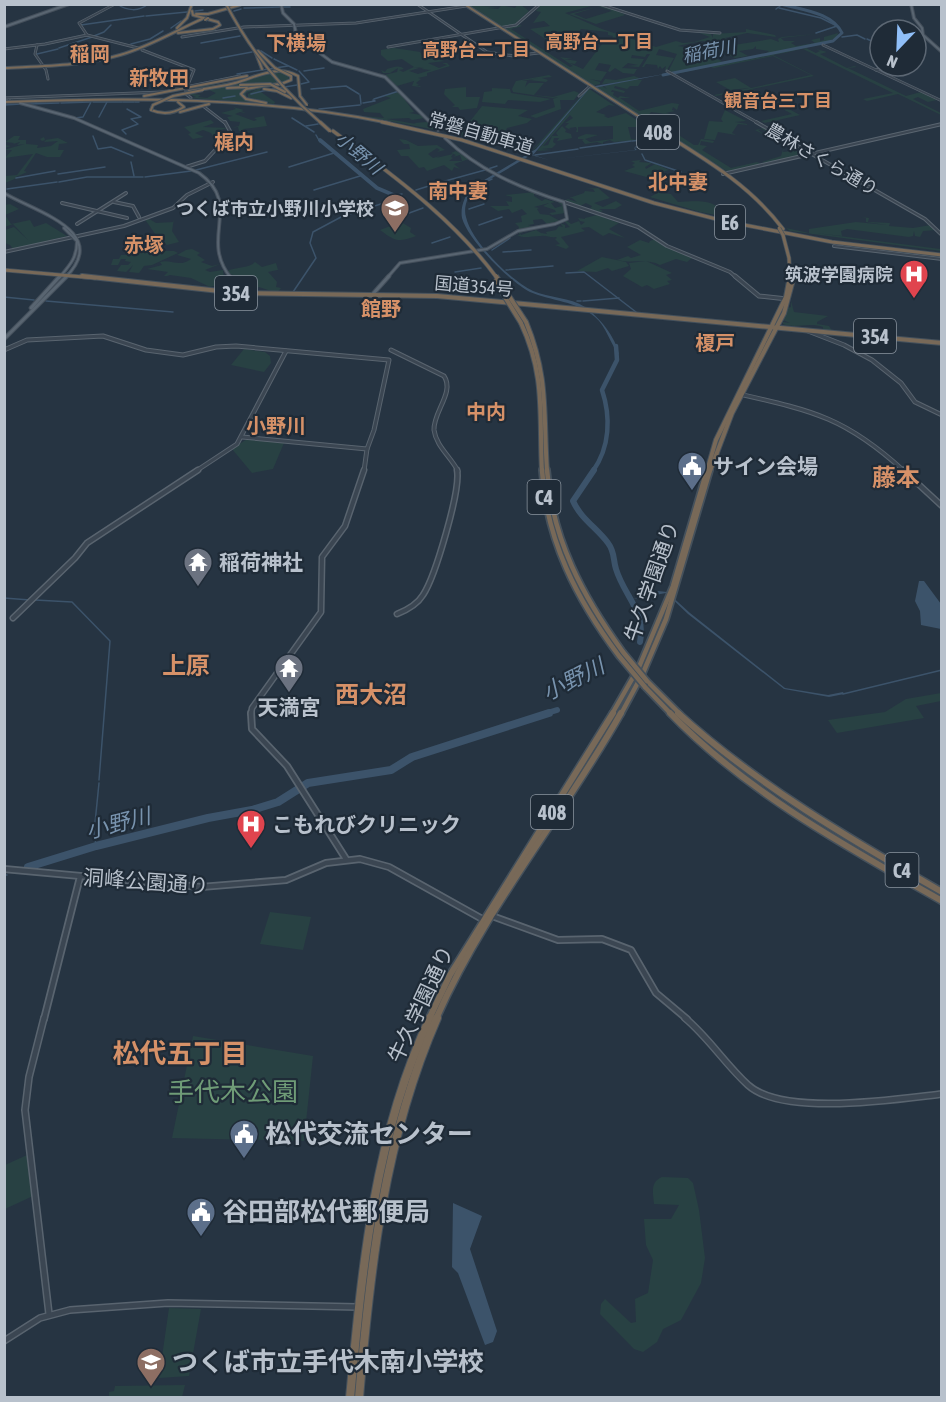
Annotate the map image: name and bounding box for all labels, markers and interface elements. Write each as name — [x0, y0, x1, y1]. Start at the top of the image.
north arrow — [868, 18, 928, 78]
district label: 下横場 — [266, 31, 326, 54]
district label: 高野台一丁目 — [545, 31, 653, 52]
water label: 稲荷川 — [680, 35, 739, 66]
district label: 高野台二丁目 — [422, 39, 530, 60]
district label: 稲岡 — [70, 42, 110, 65]
text: N — [884, 52, 900, 72]
district label: 新牧田 — [129, 66, 189, 89]
district label: 観音台三丁目 — [724, 90, 832, 111]
street label: 常磐自動車道 — [426, 108, 536, 158]
road number: 408 — [637, 115, 679, 149]
street label: 農林さくら通り — [762, 118, 882, 200]
water label: 小野川 — [332, 128, 388, 180]
district label: 梶内 — [214, 130, 254, 153]
district label: 北中妻 — [648, 170, 708, 193]
district label: 南中妻 — [428, 179, 488, 202]
school or university icon: つくば市立小野川小学校 — [379, 192, 411, 234]
place label: つくば市立小野川小学校 — [176, 198, 374, 219]
road number: E6 — [715, 205, 745, 239]
district label: 赤塚 — [124, 233, 164, 256]
hospital icon: 筑波学園病院 — [898, 258, 930, 300]
place label: 筑波学園病院 — [785, 264, 893, 285]
street label: 国道354号 — [434, 272, 514, 300]
road number: 354 — [215, 276, 257, 310]
district label: 館野 — [361, 297, 401, 320]
road number: 354 — [854, 319, 896, 353]
district label: 榎戸 — [695, 331, 735, 354]
district label: 中内 — [466, 400, 506, 423]
district label: 小野川 — [246, 414, 306, 437]
public building icon: サイン会場 — [676, 450, 708, 492]
place label: サイン会場 — [713, 454, 818, 478]
district label: 藤本 — [872, 464, 920, 491]
road number: C4 — [528, 480, 560, 514]
street label: 牛久学園通り — [619, 518, 683, 644]
temple icon: 稲荷神社 — [182, 546, 214, 588]
place label: 稲荷神社 — [219, 550, 303, 574]
district label: 上原 — [162, 652, 210, 679]
temple icon: 天満宮 — [273, 652, 305, 694]
water label: 小野川 — [538, 652, 610, 706]
district label: 西大沼 — [335, 681, 407, 708]
place label: 天満宮 — [258, 695, 321, 719]
road number: 408 — [531, 795, 573, 829]
water label: 小野川 — [83, 802, 155, 844]
hospital icon: こもれびクリニック — [235, 808, 267, 850]
place label: こもれびクリニック — [272, 812, 461, 836]
road number: C4 — [886, 853, 918, 887]
street label: 洞峰公園通り — [82, 865, 210, 897]
street label: 牛久学園通り — [382, 942, 458, 1066]
district label: 松代五丁目 — [113, 1038, 248, 1069]
park label: 手代木公園 — [168, 1077, 298, 1107]
public building icon: 松代交流センター — [228, 1118, 260, 1160]
place label: 松代交流センター — [265, 1119, 473, 1149]
public building icon: 谷田部松代郵便局 — [185, 1196, 217, 1238]
place label: 谷田部松代郵便局 — [222, 1197, 430, 1227]
school or university icon: つくば市立手代木南小学校 — [135, 1346, 167, 1388]
place label: つくば市立手代木南小学校 — [172, 1347, 484, 1377]

